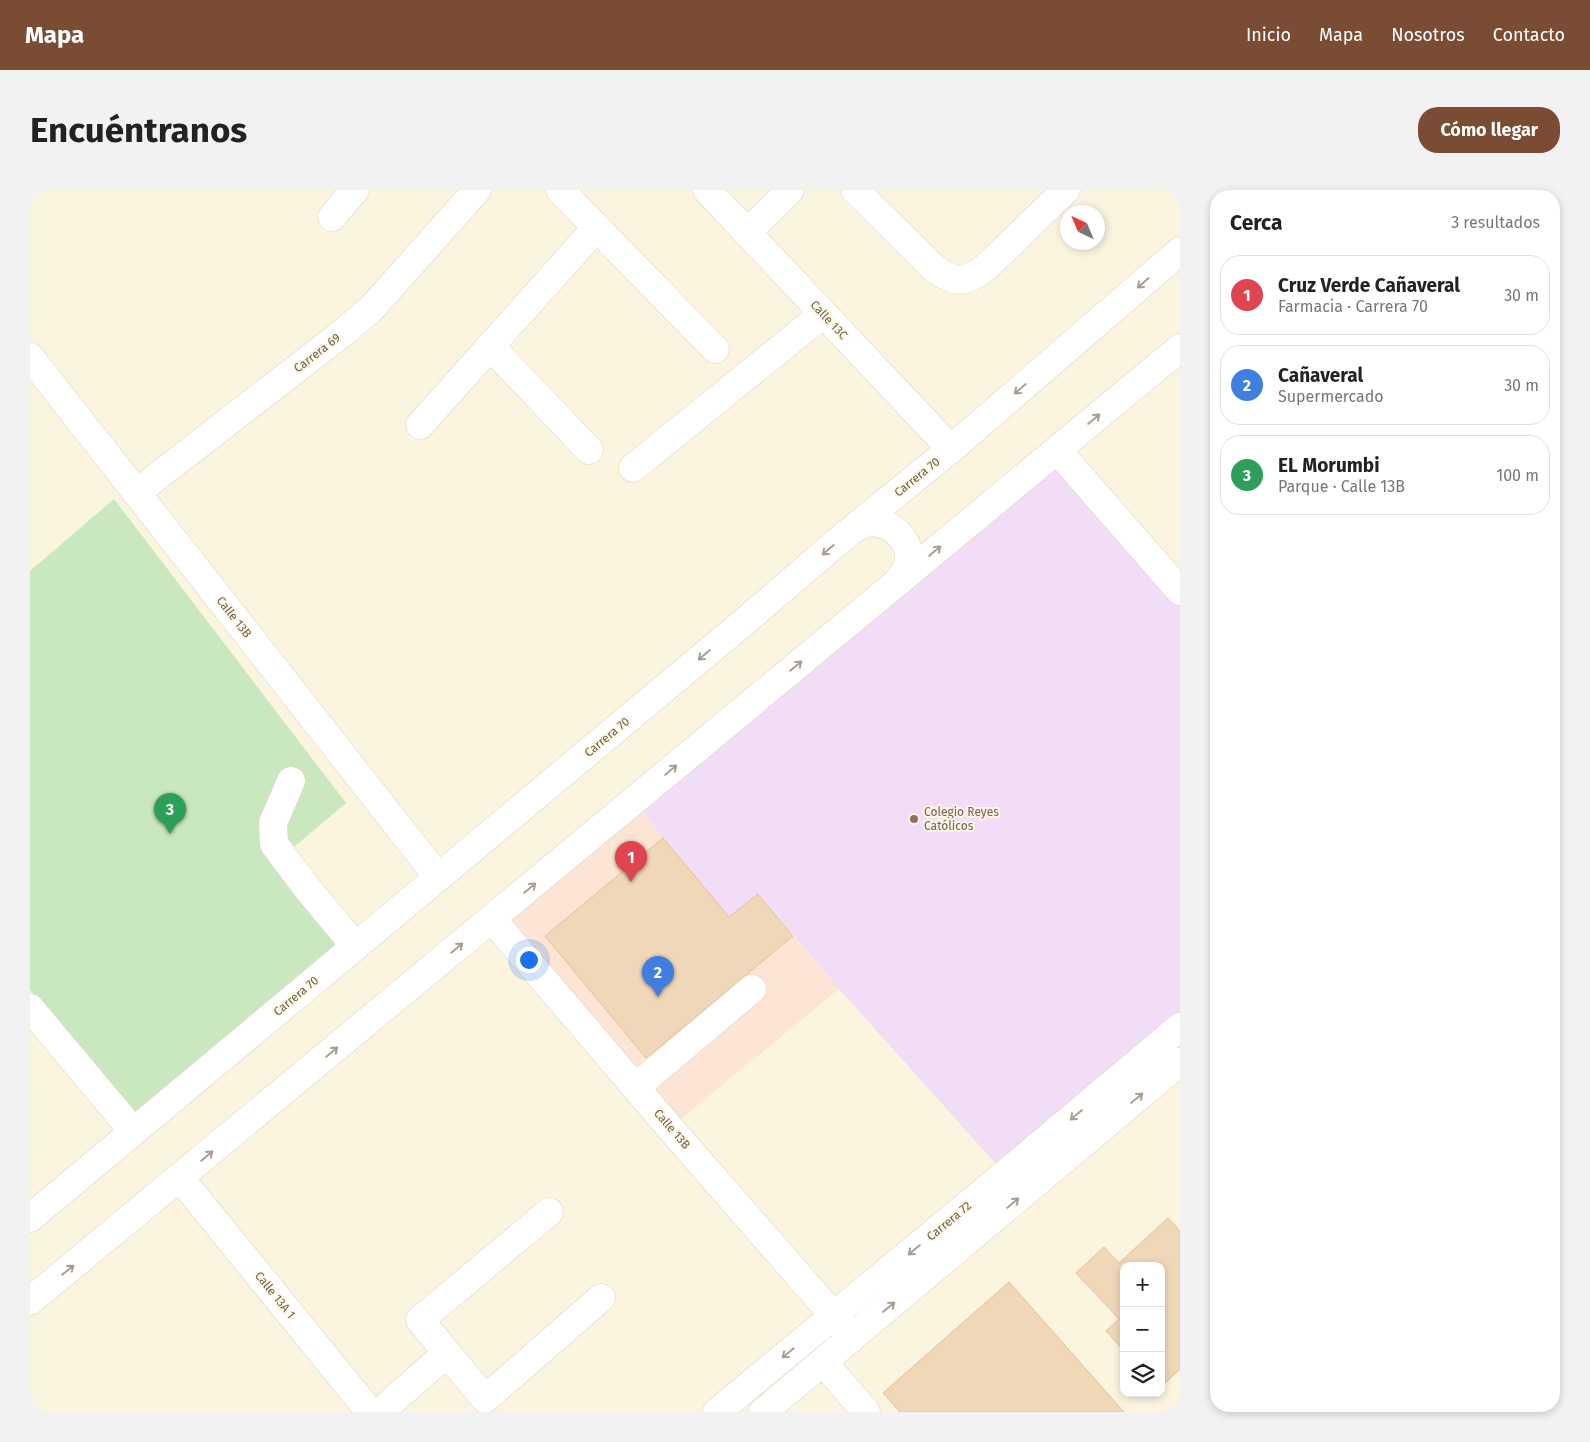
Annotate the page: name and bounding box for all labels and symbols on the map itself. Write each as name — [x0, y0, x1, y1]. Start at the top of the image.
north arrow — [1060, 205, 1105, 250]
one-way arrow — [1137, 277, 1150, 288]
street label: Calle 13C — [808, 298, 851, 342]
street label: Carrera 69 — [291, 331, 343, 375]
one-way arrow — [1014, 384, 1027, 395]
one-way arrow — [1087, 414, 1100, 425]
street label: Carrera 70 — [891, 454, 943, 500]
one-way arrow — [822, 544, 835, 555]
one-way arrow — [928, 546, 941, 557]
street label: Calle 13B — [214, 594, 254, 640]
one-way arrow — [698, 649, 711, 660]
one-way arrow — [790, 660, 803, 671]
street label: Carrera 70 — [582, 714, 633, 760]
one-way arrow — [665, 764, 678, 775]
pin: 3 — [154, 793, 186, 834]
place label: Colegio Reyes Católicos — [924, 805, 999, 833]
marker: Colegio Reyes Católicos — [908, 813, 920, 825]
pin: 1 — [615, 841, 647, 882]
one-way arrow — [523, 882, 536, 893]
one-way arrow — [450, 943, 463, 954]
your location — [516, 947, 542, 973]
pin: 2 — [642, 956, 674, 997]
street label: Carrera 70 — [271, 973, 322, 1019]
one-way arrow — [325, 1046, 338, 1058]
one-way arrow — [1131, 1092, 1144, 1103]
street label: Calle 13B — [651, 1106, 693, 1152]
one-way arrow — [1069, 1109, 1082, 1121]
one-way arrow — [200, 1150, 213, 1161]
one-way arrow — [1006, 1197, 1019, 1208]
street label: Carrera 72 — [924, 1198, 974, 1244]
one-way arrow — [908, 1244, 921, 1255]
one-way arrow — [61, 1265, 74, 1276]
street label: Calle 13A 1 — [252, 1269, 298, 1321]
one-way arrow — [882, 1302, 895, 1313]
one-way arrow — [782, 1348, 795, 1359]

